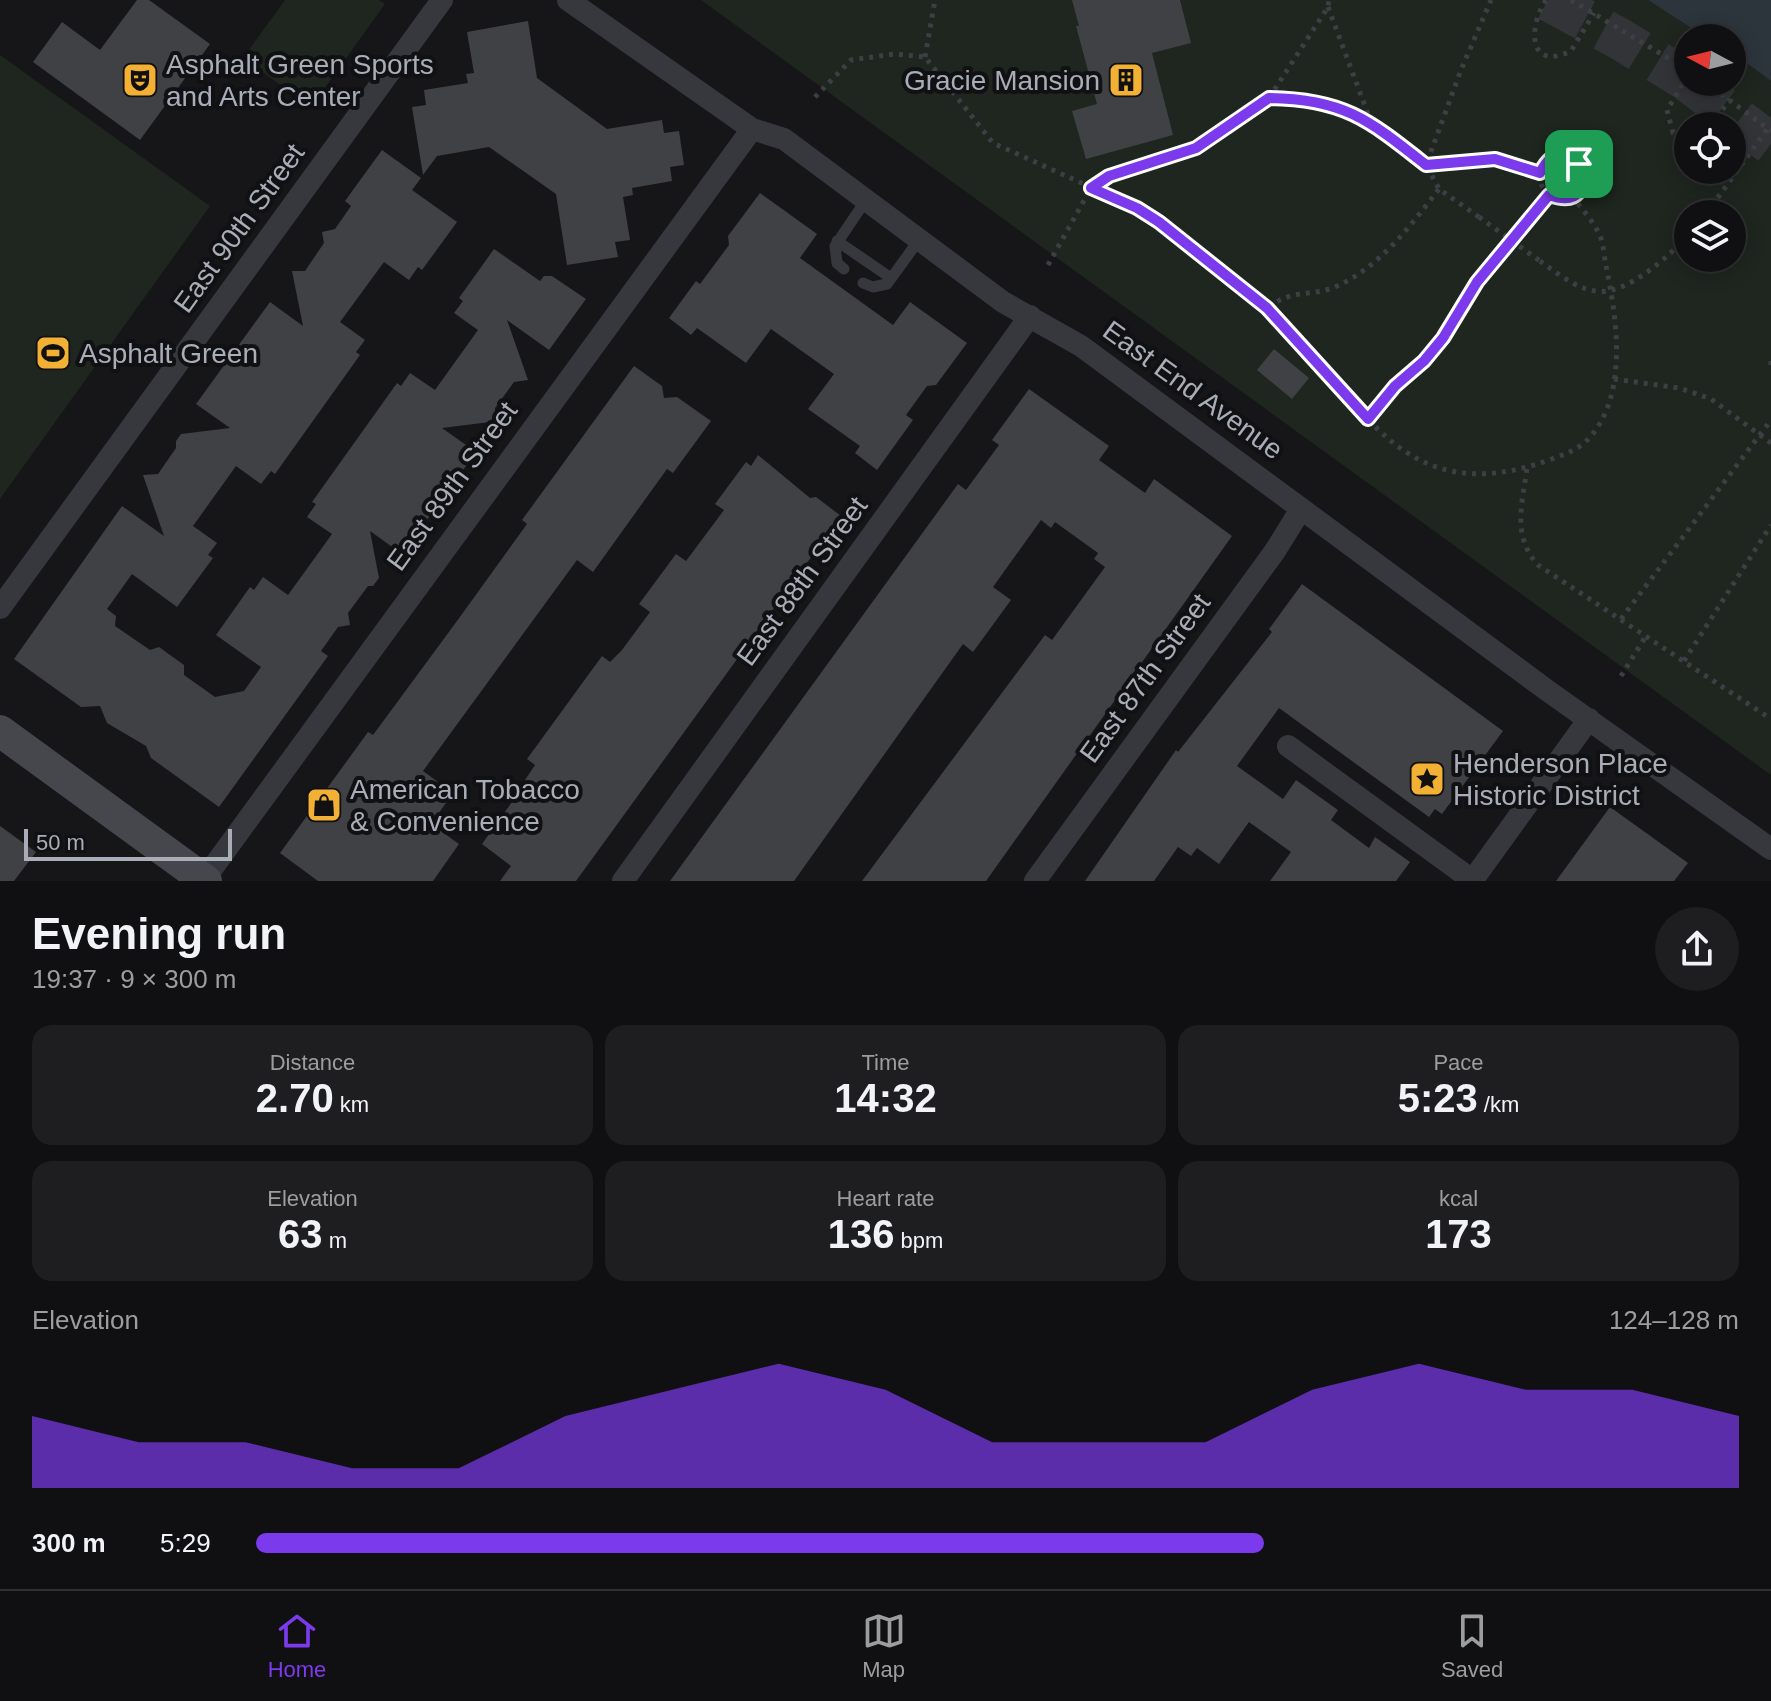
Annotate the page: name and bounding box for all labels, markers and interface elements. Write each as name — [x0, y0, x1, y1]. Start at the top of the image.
north arrow — [1674, 24, 1746, 96]
map controls — [1674, 24, 1746, 272]
place label: Asphalt Green Sports and Arts Center — [166, 49, 434, 112]
theatre icon: Asphalt Green Sports and Arts Center — [121, 61, 159, 99]
building icon: Gracie Mansion — [1107, 61, 1145, 99]
place label: Gracie Mansion — [904, 65, 1100, 96]
button: locate — [1674, 112, 1746, 184]
pin — [1545, 130, 1613, 198]
street label: East 90th Street — [167, 137, 311, 318]
icon: arrive — [1557, 142, 1601, 186]
button: layers — [1674, 200, 1746, 272]
street label: East End Avenue — [1097, 314, 1289, 466]
sports icon: Asphalt Green — [34, 334, 72, 372]
place label: Asphalt Green — [79, 338, 258, 369]
street label: East 89th Street — [380, 395, 524, 576]
street label: East 88th Street — [730, 490, 874, 671]
street label: East 87th Street — [1073, 587, 1217, 768]
place label: Henderson Place Historic District — [1453, 748, 1668, 811]
place icon: Henderson Place Historic District — [1408, 760, 1446, 798]
place label: American Tobacco & Convenience — [350, 774, 580, 837]
shop icon: American Tobacco & Convenience — [305, 786, 343, 824]
scale bar — [24, 825, 232, 861]
text: 50 m — [36, 830, 85, 855]
button: share — [1655, 907, 1739, 991]
text: Evening run — [32, 909, 286, 958]
text: 19:37 · 9 × 300 m — [32, 964, 237, 994]
text: Distance — [270, 1050, 355, 1075]
text: Time — [861, 1050, 910, 1075]
text: Pace — [1433, 1050, 1484, 1075]
text: 2.70 — [256, 1076, 334, 1120]
text: 14:32 — [834, 1076, 937, 1120]
text: 5:23 — [1398, 1076, 1478, 1120]
text: km — [334, 1092, 369, 1117]
text: /km — [1478, 1092, 1519, 1117]
text: Elevation — [267, 1186, 358, 1211]
text: Heart rate — [837, 1186, 934, 1211]
text: kcal — [1439, 1186, 1478, 1211]
text: 63 — [278, 1212, 323, 1256]
text: 136 — [828, 1212, 894, 1256]
text: 173 — [1425, 1212, 1492, 1256]
text: m — [323, 1228, 347, 1253]
text: bpm — [894, 1228, 943, 1253]
text: Elevation — [32, 1305, 139, 1335]
text: 124–128 m — [1609, 1305, 1739, 1335]
text: 300 m — [32, 1528, 106, 1558]
text: 5:29 — [160, 1528, 211, 1558]
tab: Home — [268, 1609, 326, 1683]
tab: Map — [862, 1609, 906, 1683]
tab: Saved — [1441, 1609, 1503, 1683]

